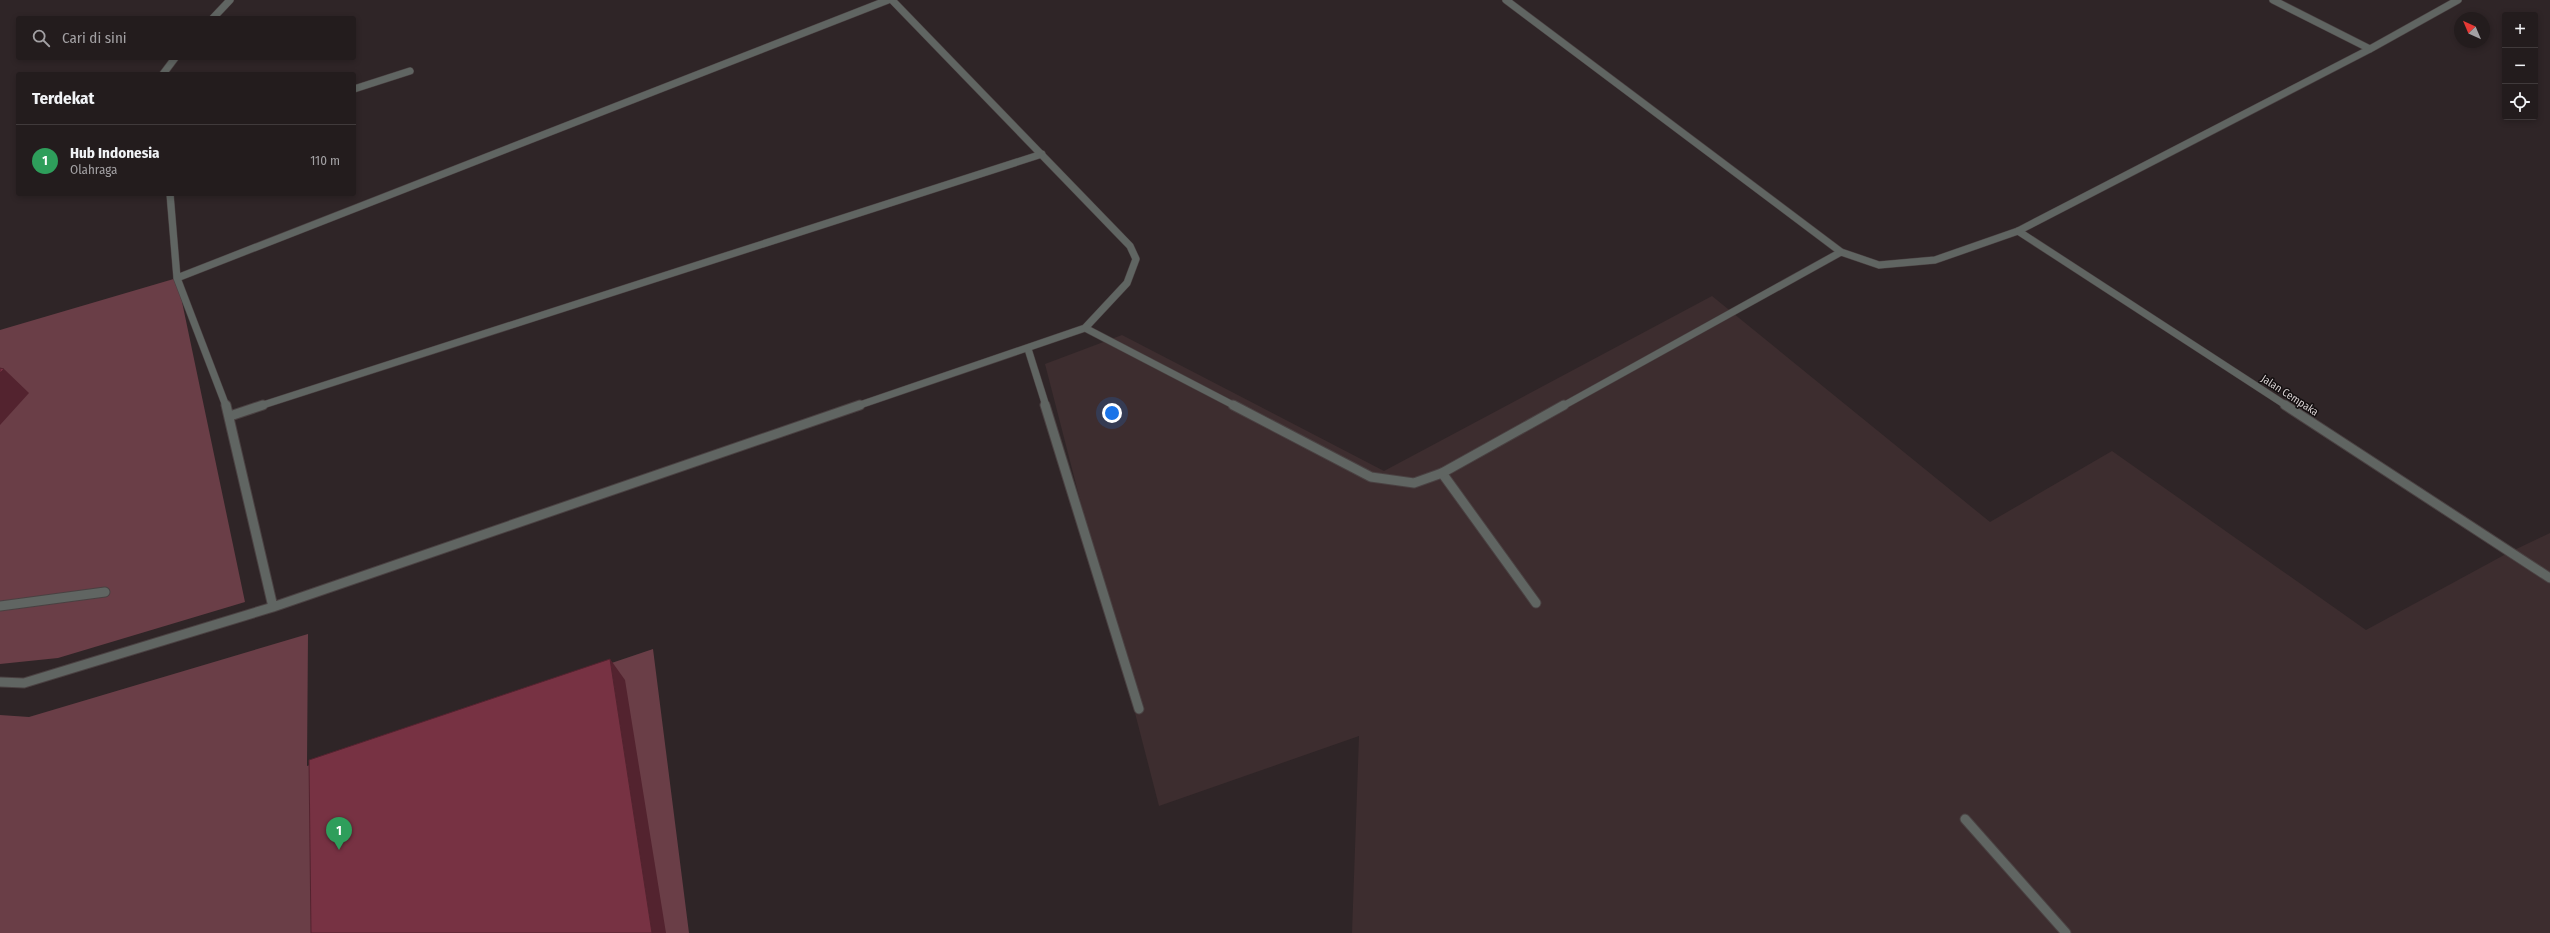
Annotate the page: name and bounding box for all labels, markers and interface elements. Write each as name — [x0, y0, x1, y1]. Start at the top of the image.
north arrow — [2454, 12, 2490, 48]
map controls — [2502, 12, 2538, 120]
button: + — [2502, 12, 2538, 48]
search box — [16, 16, 356, 60]
icon: search — [30, 27, 52, 49]
text: Cari di sini — [62, 29, 127, 47]
button: − — [2502, 48, 2538, 84]
button: locate — [2502, 84, 2538, 120]
text: Terdekat — [32, 88, 94, 109]
text: Hub Indonesia — [70, 144, 160, 162]
text: 1 — [42, 153, 48, 168]
text: 110 m — [310, 153, 340, 168]
text: Olahraga — [70, 162, 117, 177]
street label: Jalan Cempaka — [2259, 372, 2321, 419]
your location — [1102, 403, 1122, 423]
pin: 1 — [326, 817, 352, 850]

